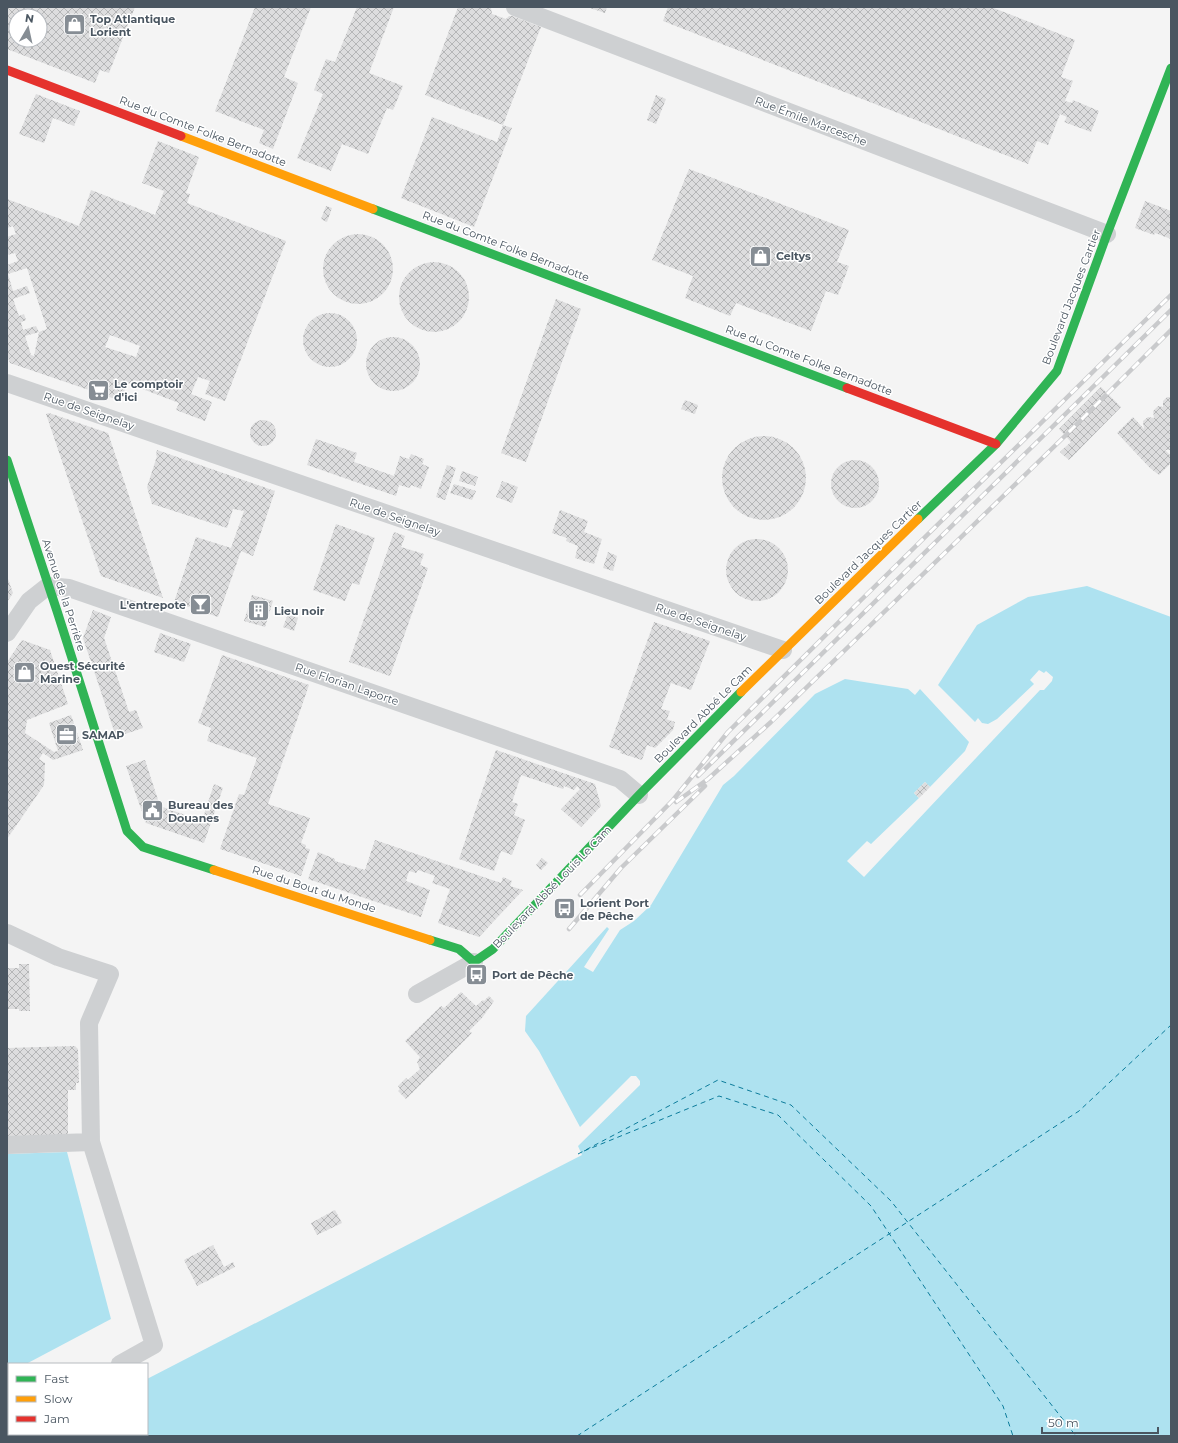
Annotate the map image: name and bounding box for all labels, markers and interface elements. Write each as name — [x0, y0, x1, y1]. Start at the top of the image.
north arrow — [8, 8, 48, 48]
text: N — [24, 11, 35, 26]
shop icon: Top Atlantique Lorient — [62, 12, 88, 38]
place label: Top Atlantique Lorient — [90, 12, 175, 39]
street label: Rue du Comte Folke Bernadotte — [118, 93, 289, 170]
street label: Rue Émile Marcesche — [753, 93, 869, 149]
street label: Rue du Comte Folke Bernadotte — [421, 208, 592, 285]
street label: Boulevard Jacques Cartier — [1039, 227, 1103, 367]
shop icon: Celtys — [748, 243, 774, 269]
place label: Celtys — [776, 249, 811, 263]
street label: Rue du Comte Folke Bernadotte — [724, 322, 895, 399]
supermarket icon: Le comptoir d'ici — [86, 377, 112, 403]
place label: Le comptoir d'ici — [114, 377, 184, 404]
street label: Rue de Seignelay — [42, 389, 136, 433]
street label: Rue de Seignelay — [348, 495, 442, 539]
street label: Boulevard Jacques Cartier — [811, 497, 925, 607]
street label: Avenue de la Perrière — [39, 537, 89, 653]
bar icon: L'entrepote — [188, 592, 214, 618]
place label: L'entrepote — [120, 598, 186, 612]
building icon: Lieu noir — [245, 598, 271, 624]
street label: Rue de Seignelay — [654, 600, 748, 644]
place label: Lieu noir — [274, 604, 325, 618]
shop icon: Ouest Sécurité Marine — [12, 659, 38, 685]
place label: Ouest Sécurité Marine — [40, 659, 125, 686]
street label: Rue Florian Laporte — [293, 660, 401, 708]
street label: Boulevard Abbé Le Cam — [651, 662, 755, 766]
office icon: SAMAP — [53, 722, 79, 748]
place label: SAMAP — [82, 728, 124, 742]
public building icon: Bureau des Douanes — [139, 798, 165, 824]
place label: Bureau des Douanes — [168, 798, 233, 825]
street label: Boulevard Abbé Louis Le Cam — [490, 823, 614, 951]
street label: Rue du Bout du Monde — [250, 862, 378, 916]
bus stop icon: Lorient Port de Pêche — [551, 896, 577, 922]
place label: Lorient Port de Pêche — [580, 896, 649, 923]
bus stop icon: Port de Pêche — [464, 962, 490, 988]
place label: Port de Pêche — [492, 968, 574, 982]
legend — [8, 1363, 148, 1435]
text: Fast — [44, 1371, 69, 1386]
text: Slow — [44, 1391, 73, 1406]
scale bar — [1042, 1409, 1158, 1435]
text: Jam — [43, 1411, 70, 1426]
text: 50 m — [1048, 1415, 1079, 1430]

